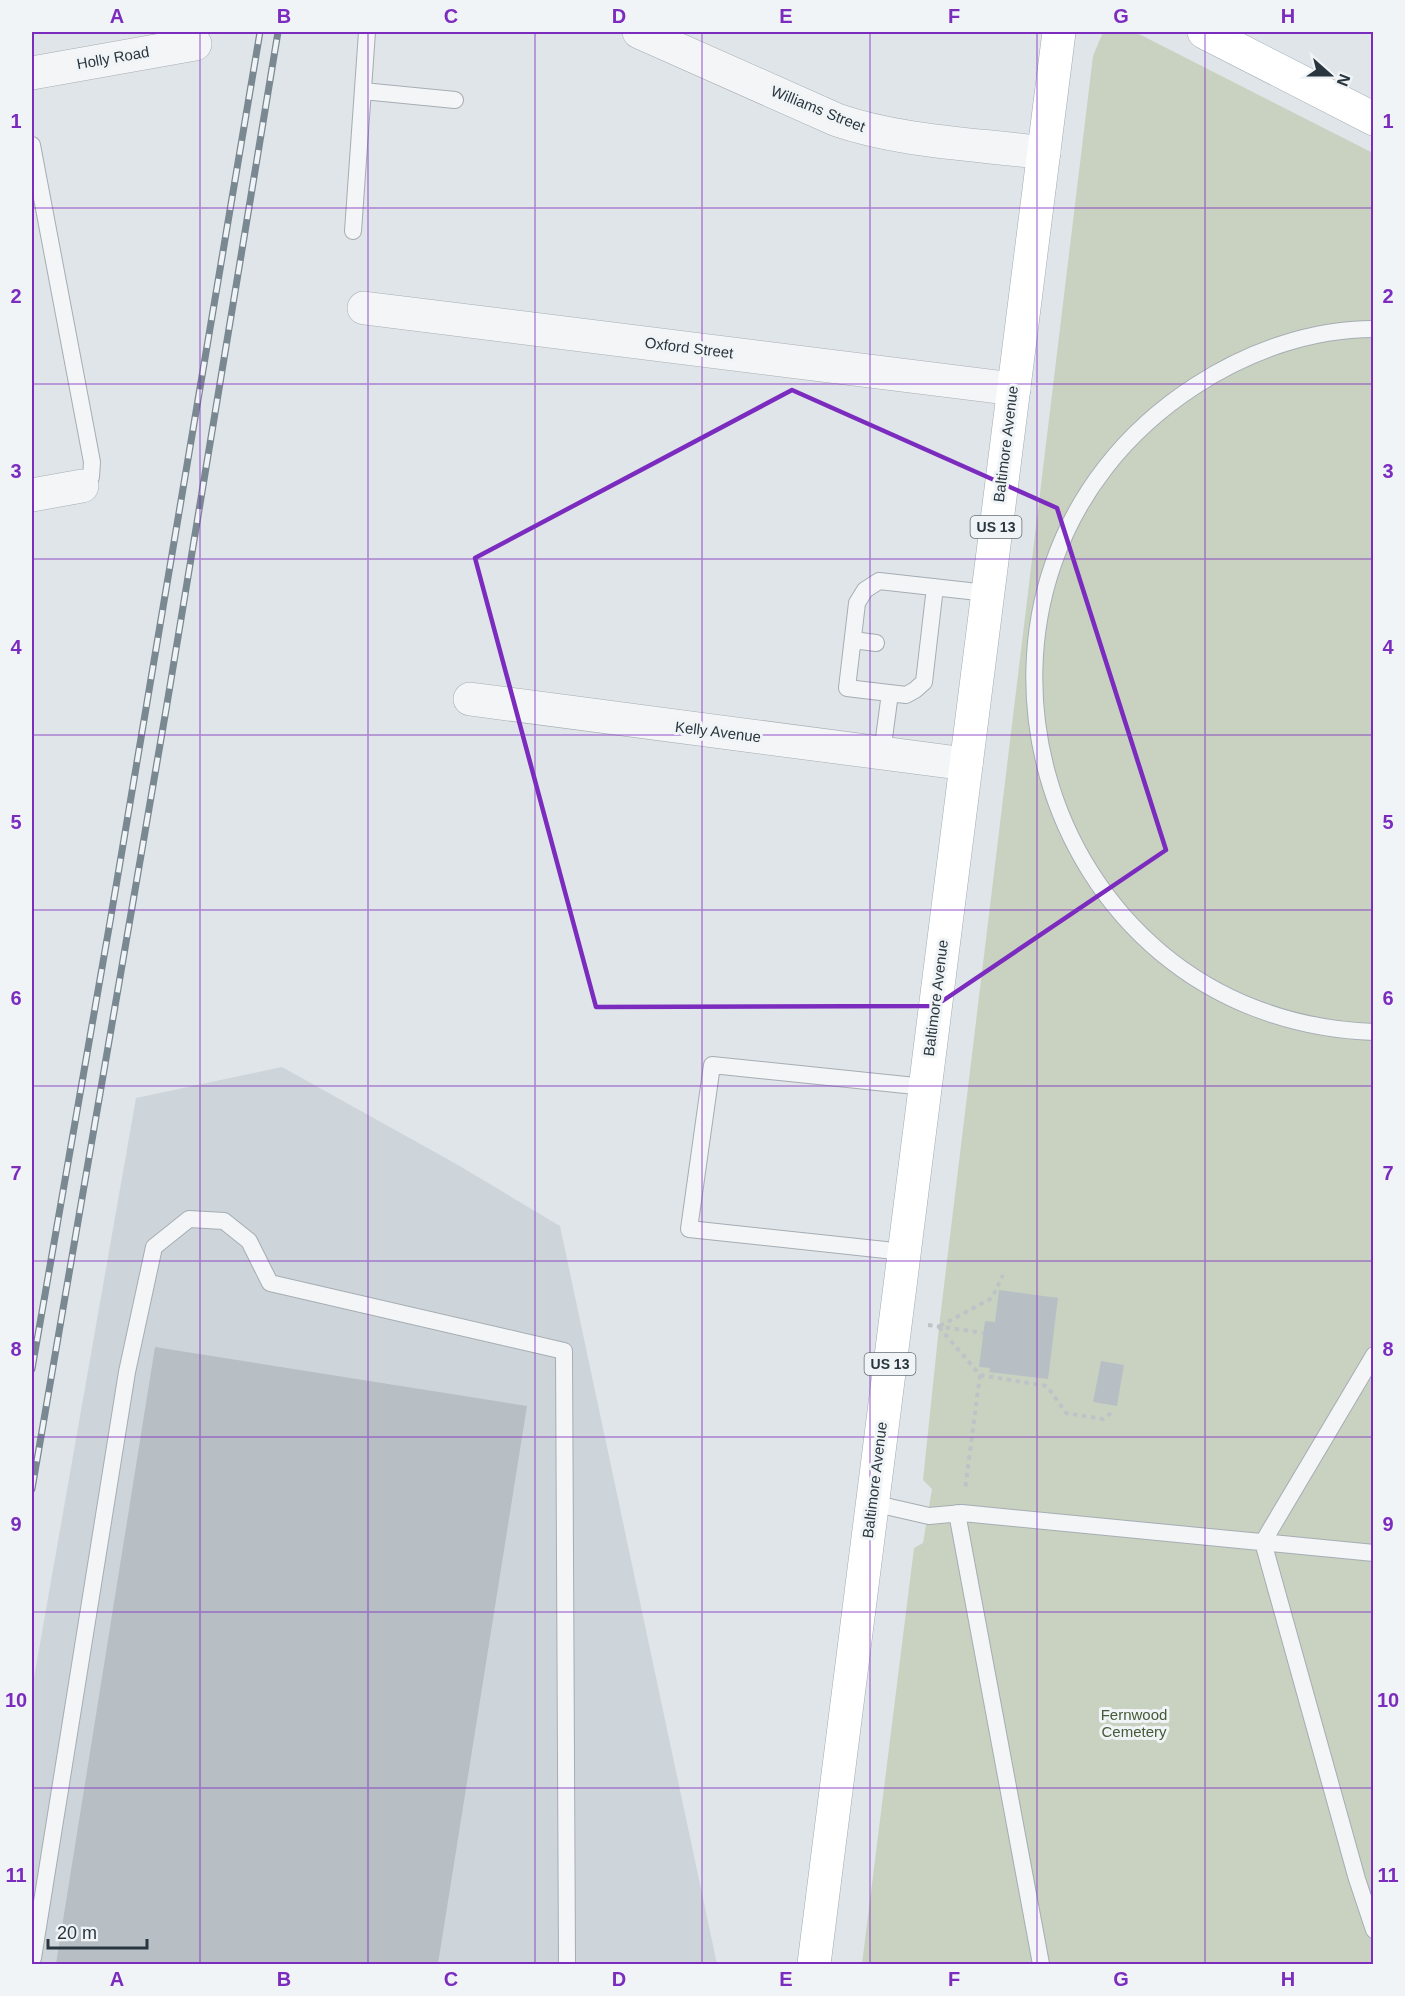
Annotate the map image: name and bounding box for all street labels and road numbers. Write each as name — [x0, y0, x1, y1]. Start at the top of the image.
street label: Holly Road — [75, 43, 151, 72]
street label: Williams Street — [769, 82, 869, 135]
street label: Oxford Street — [644, 334, 735, 361]
street label: Baltimore Avenue — [990, 385, 1021, 503]
road number: US 13 — [970, 516, 1022, 538]
street label: Kelly Avenue — [674, 718, 762, 745]
street label: Baltimore Avenue — [920, 939, 951, 1057]
road number: US 13 — [864, 1353, 916, 1375]
street label: Baltimore Avenue — [859, 1421, 890, 1539]

